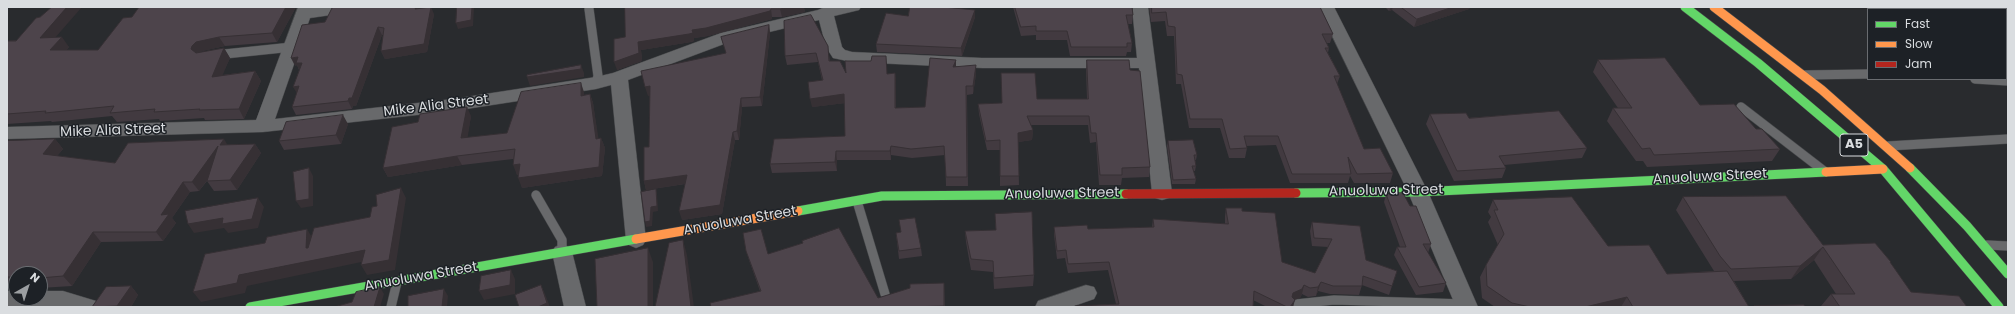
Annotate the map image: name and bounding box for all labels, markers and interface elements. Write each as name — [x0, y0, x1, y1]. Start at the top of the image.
legend — [1867, 8, 2007, 80]
text: Fast — [1905, 15, 1930, 32]
text: Slow — [1905, 35, 1933, 52]
text: Jam — [1905, 55, 1932, 72]
street label: Mike Alia Street — [383, 91, 489, 121]
street label: Mike Alia Street — [60, 121, 166, 141]
road number: A5 — [1840, 134, 1868, 156]
street label: Anuoluwa Street — [1652, 166, 1768, 188]
street label: Anuoluwa Street — [1329, 182, 1443, 200]
street label: Anuoluwa Street — [1005, 185, 1119, 203]
street label: Anuoluwa Street — [682, 203, 798, 239]
street label: Anuoluwa Street — [363, 259, 479, 295]
north arrow — [8, 266, 48, 306]
text: N — [27, 269, 43, 286]

